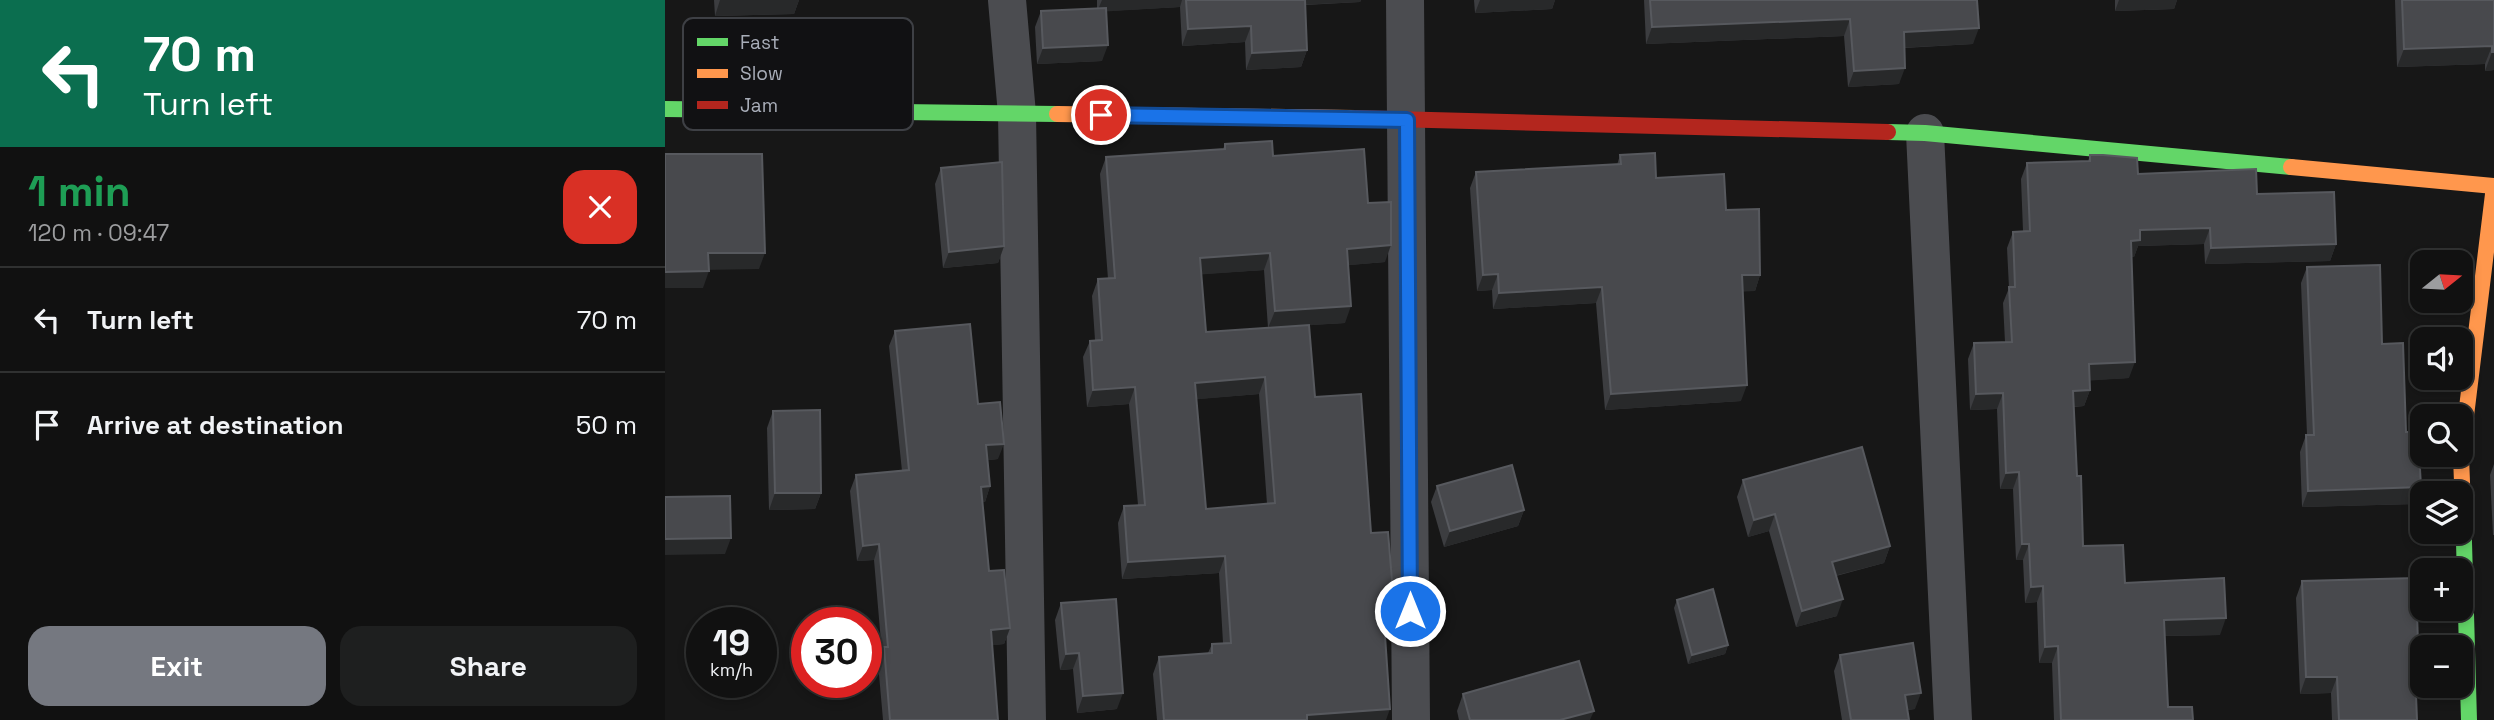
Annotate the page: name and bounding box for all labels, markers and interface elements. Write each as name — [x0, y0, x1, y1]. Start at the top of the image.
legend — [683, 18, 913, 130]
text: 70 m — [143, 23, 256, 85]
icon: left — [28, 28, 119, 119]
text: Fast — [740, 30, 780, 55]
text: Slow — [740, 61, 783, 86]
text: Turn left — [143, 84, 273, 124]
pin — [1071, 85, 1131, 145]
text: Jam — [740, 93, 778, 118]
icon: arrive — [1082, 96, 1120, 134]
text: 1 min — [28, 165, 131, 218]
button: close — [563, 170, 637, 244]
text: 120 m · 09:47 — [28, 218, 169, 248]
north arrow — [2410, 250, 2473, 313]
map controls — [2410, 250, 2473, 698]
icon: left — [28, 301, 66, 339]
text: Turn left — [87, 303, 194, 337]
text: 70 m — [577, 303, 637, 337]
button: sound — [2410, 327, 2473, 390]
button: search — [2410, 404, 2473, 467]
icon: arrive — [28, 406, 66, 444]
text: Arrive at destination — [87, 408, 344, 442]
text: 50 m — [576, 408, 637, 442]
button: layers — [2410, 481, 2473, 544]
button: + — [2410, 558, 2473, 621]
position arrow — [1373, 574, 1447, 648]
speed limit sign: 30 — [791, 607, 882, 698]
text: 19 — [713, 621, 750, 665]
button: Exit — [28, 626, 326, 706]
button: Share — [340, 626, 637, 706]
button: − — [2410, 635, 2473, 698]
text: km/h — [710, 658, 753, 681]

